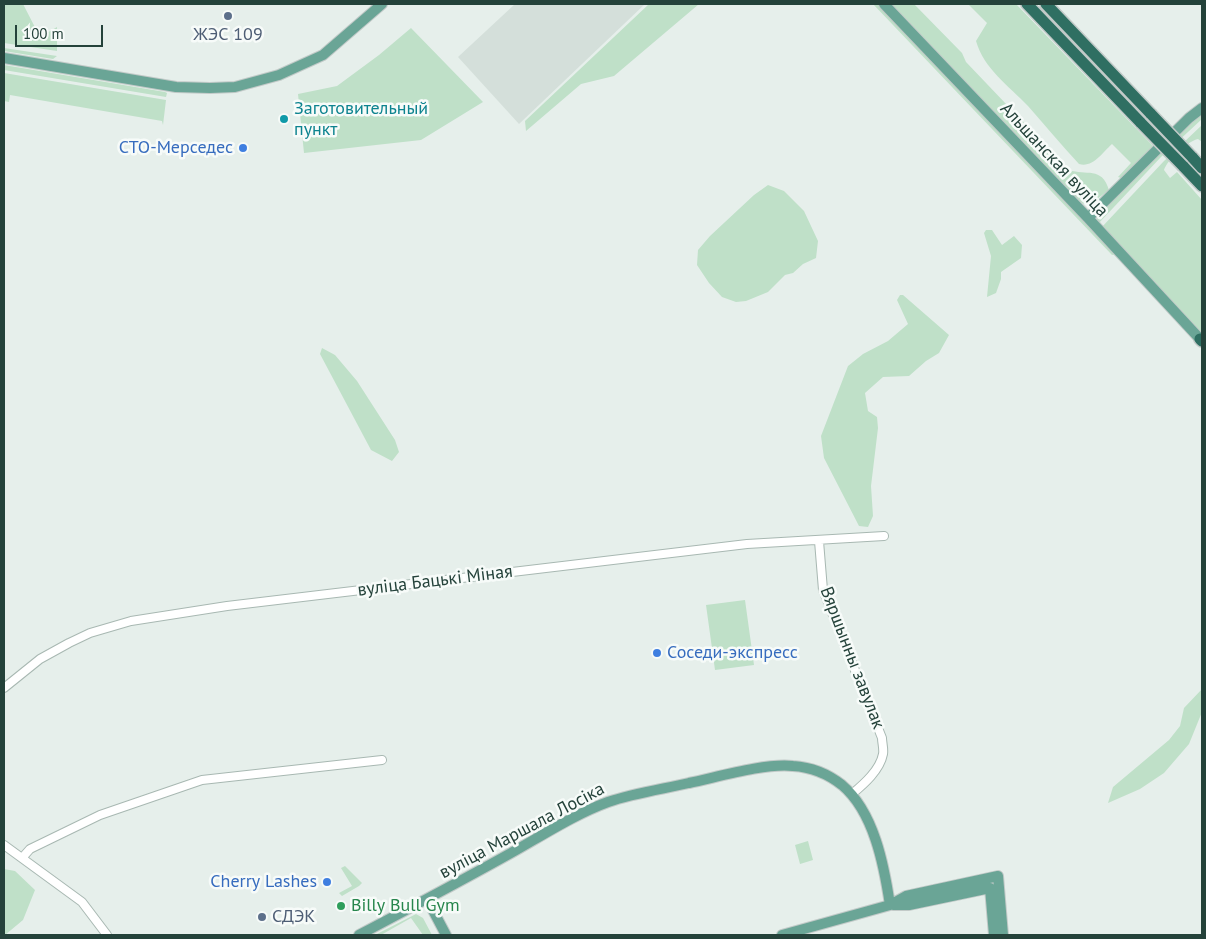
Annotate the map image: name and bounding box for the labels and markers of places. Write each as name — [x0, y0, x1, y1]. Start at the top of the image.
marker: ЖЭС 109 — [222, 10, 234, 22]
place label: ЖЭС 109 — [193, 24, 263, 46]
place label: Заготовительный пункт — [294, 98, 428, 140]
marker: Заготовительный пункт — [278, 113, 290, 125]
place label: СТО-Мерседес — [119, 137, 233, 159]
marker: СТО-Мерседес — [237, 142, 249, 154]
place label: Соседи-экспресс — [667, 642, 798, 664]
marker: Соседи-экспресс — [651, 647, 663, 659]
place label: Cherry Lashes — [210, 871, 317, 893]
marker: Cherry Lashes — [321, 876, 333, 888]
place label: Billy Bull Gym — [351, 895, 460, 917]
marker: Billy Bull Gym — [335, 900, 347, 912]
place label: СДЭК — [272, 906, 315, 928]
marker: СДЭК — [256, 911, 268, 923]

